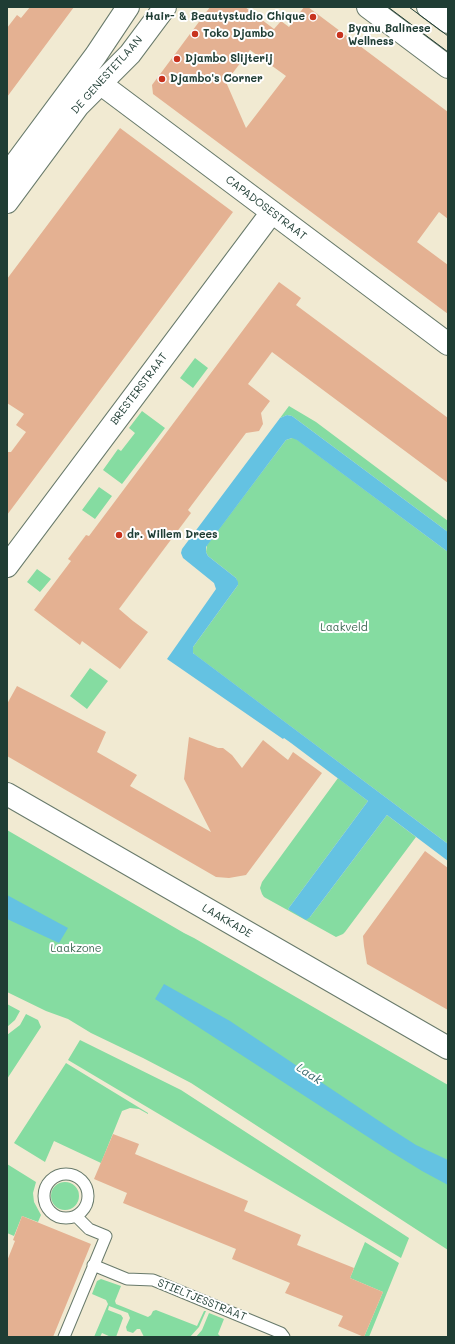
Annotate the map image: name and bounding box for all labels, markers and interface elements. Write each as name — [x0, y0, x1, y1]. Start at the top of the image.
place label: Hair- & Beautystudio Chique — [145, 10, 305, 24]
marker: Hair- & Beautystudio Chique — [308, 12, 318, 22]
place label: Byanu Balinese Wellness — [348, 22, 431, 48]
place label: Toko Djambo — [203, 27, 274, 41]
marker: Toko Djambo — [190, 29, 200, 39]
marker: Byanu Balinese Wellness — [335, 30, 345, 40]
street label: DE GENESTETLAAN — [69, 33, 145, 117]
place label: Djambo Slijterij — [185, 52, 273, 66]
marker: Djambo Slijterij — [172, 54, 182, 64]
place label: Djambo's Corner — [170, 72, 263, 86]
marker: Djambo's Corner — [157, 74, 167, 84]
street label: CAPADOSESTRAAT — [223, 173, 309, 243]
street label: BRESTERSTRAAT — [108, 350, 170, 428]
place label: dr. Willem Drees — [127, 528, 218, 542]
marker: dr. Willem Drees — [114, 530, 124, 540]
park label: Laakveld — [320, 621, 368, 635]
street label: LAAKKADE — [200, 901, 254, 941]
park label: Laakzone — [51, 942, 101, 956]
water label: Laak — [293, 1060, 325, 1088]
street label: STIELTJESSTRAAT — [156, 1276, 248, 1324]

